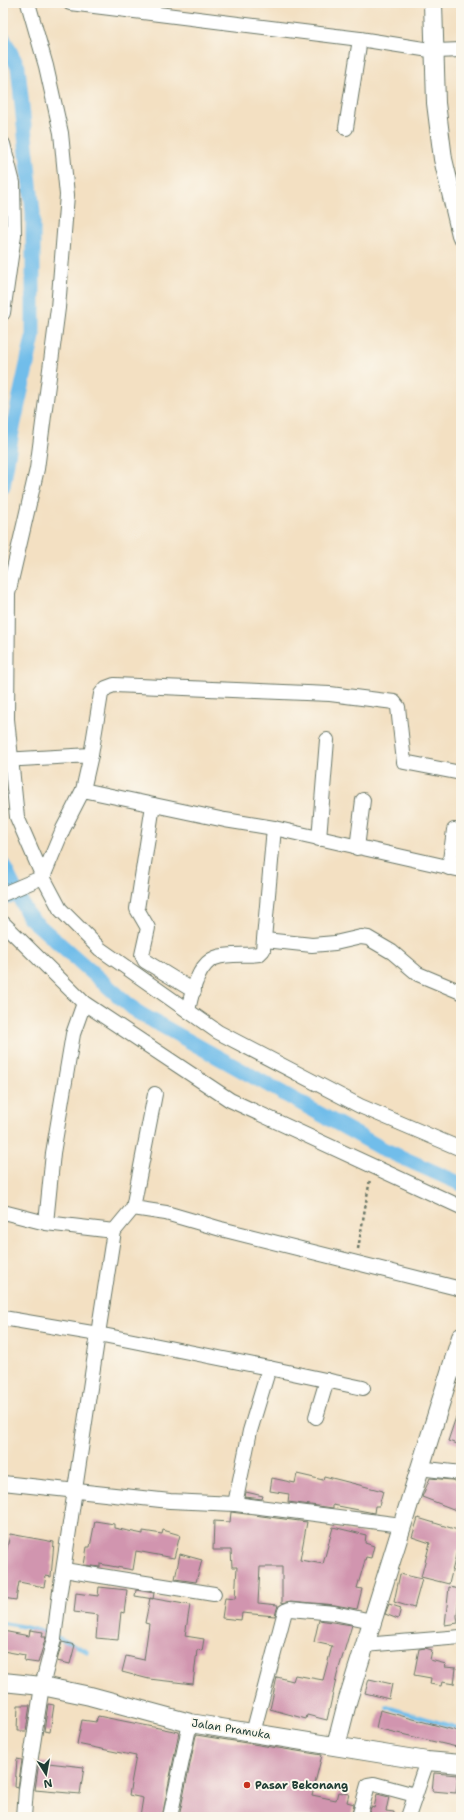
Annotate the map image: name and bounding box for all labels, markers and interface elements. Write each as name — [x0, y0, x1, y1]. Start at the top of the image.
street label: Jalan Pramuka — [190, 1715, 272, 1743]
north arrow — [26, 1754, 66, 1794]
text: N — [42, 1775, 54, 1792]
place label: Pasar Bekonang — [255, 1778, 348, 1793]
marker: Pasar Bekonang — [242, 1780, 252, 1790]

